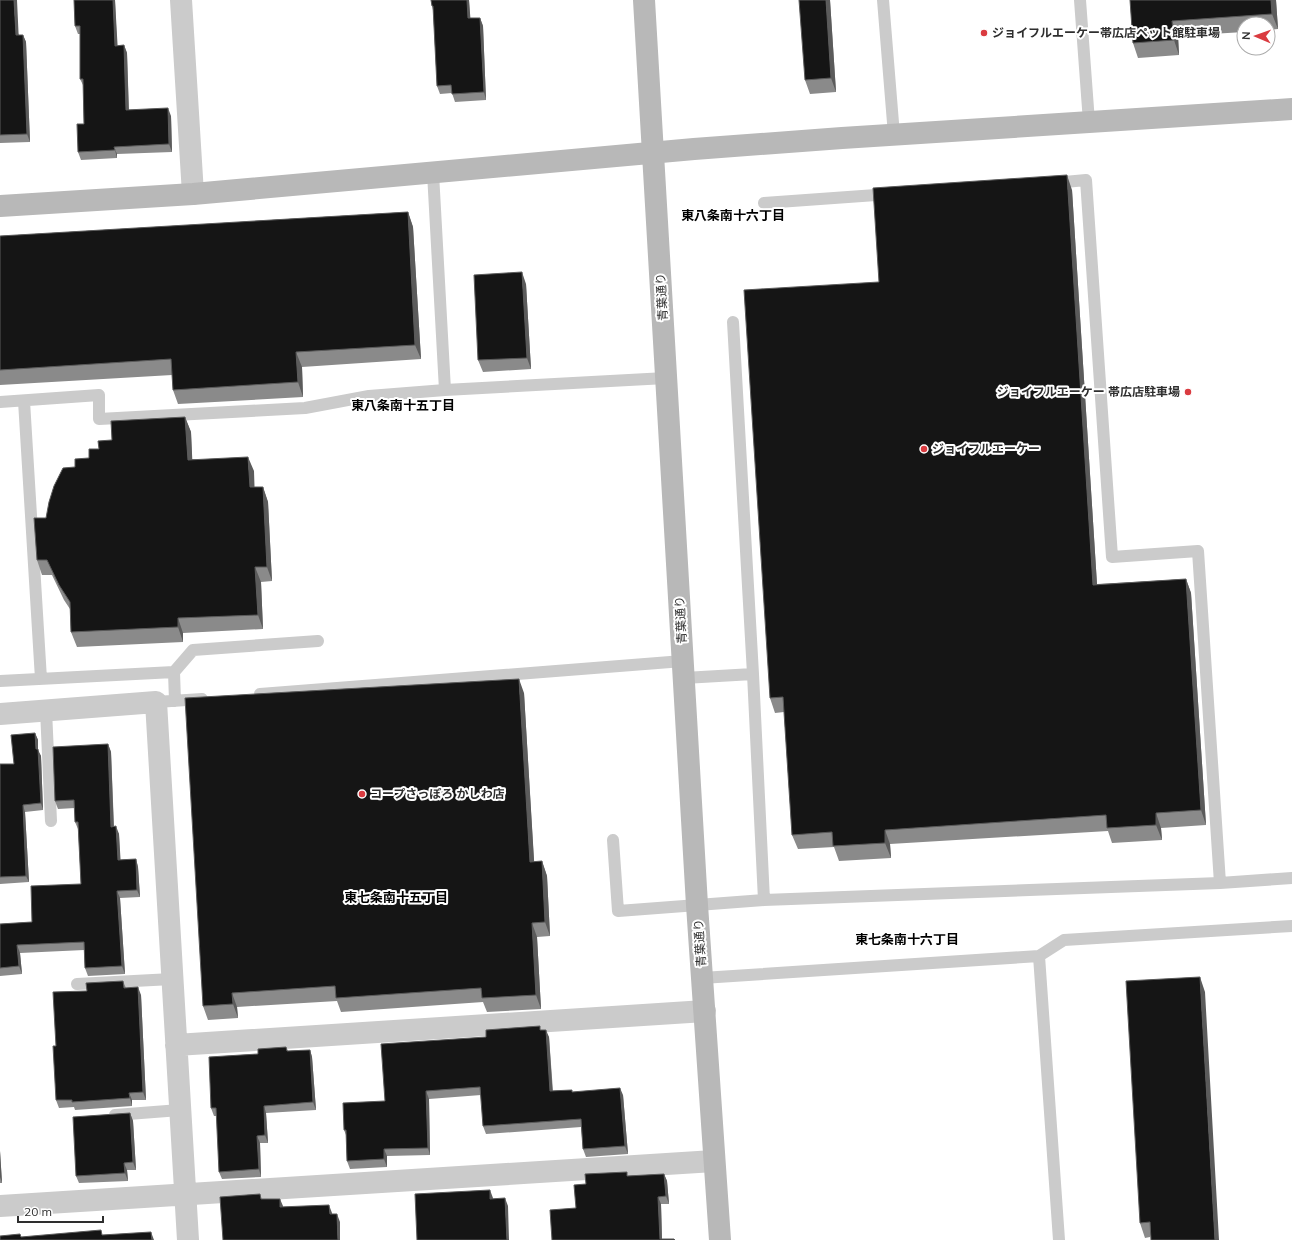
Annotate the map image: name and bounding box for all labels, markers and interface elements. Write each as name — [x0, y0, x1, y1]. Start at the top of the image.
north arrow — [1236, 16, 1276, 56]
place label: ジョイフルエーケー帯広店ペット館駐車場 — [992, 25, 1220, 40]
marker: ジョイフルエーケー帯広店ペット館駐車場 — [979, 28, 989, 38]
text: N — [1239, 31, 1253, 40]
district label: 東八条南十六丁目 — [681, 207, 785, 223]
street label: 青葉通り — [653, 273, 670, 321]
place label: ジョイフルエーケー 帯広店駐車場 — [997, 384, 1180, 399]
marker: ジョイフルエーケー 帯広店駐車場 — [1183, 387, 1193, 397]
district label: 東八条南十五丁目 — [351, 397, 455, 413]
place label: ジョイフルエーケー — [932, 441, 1040, 456]
marker: ジョイフルエーケー — [919, 444, 929, 454]
street label: 青葉通り — [672, 596, 689, 644]
place label: コープさっぽろ かしわ店 — [370, 786, 505, 801]
marker: コープさっぽろ かしわ店 — [357, 789, 367, 799]
district label: 東七条南十五丁目 — [344, 889, 448, 905]
street label: 青葉通り — [690, 919, 709, 968]
district label: 東七条南十六丁目 — [855, 931, 959, 947]
scale bar — [18, 1198, 103, 1224]
text: 20 m — [24, 1204, 52, 1219]

